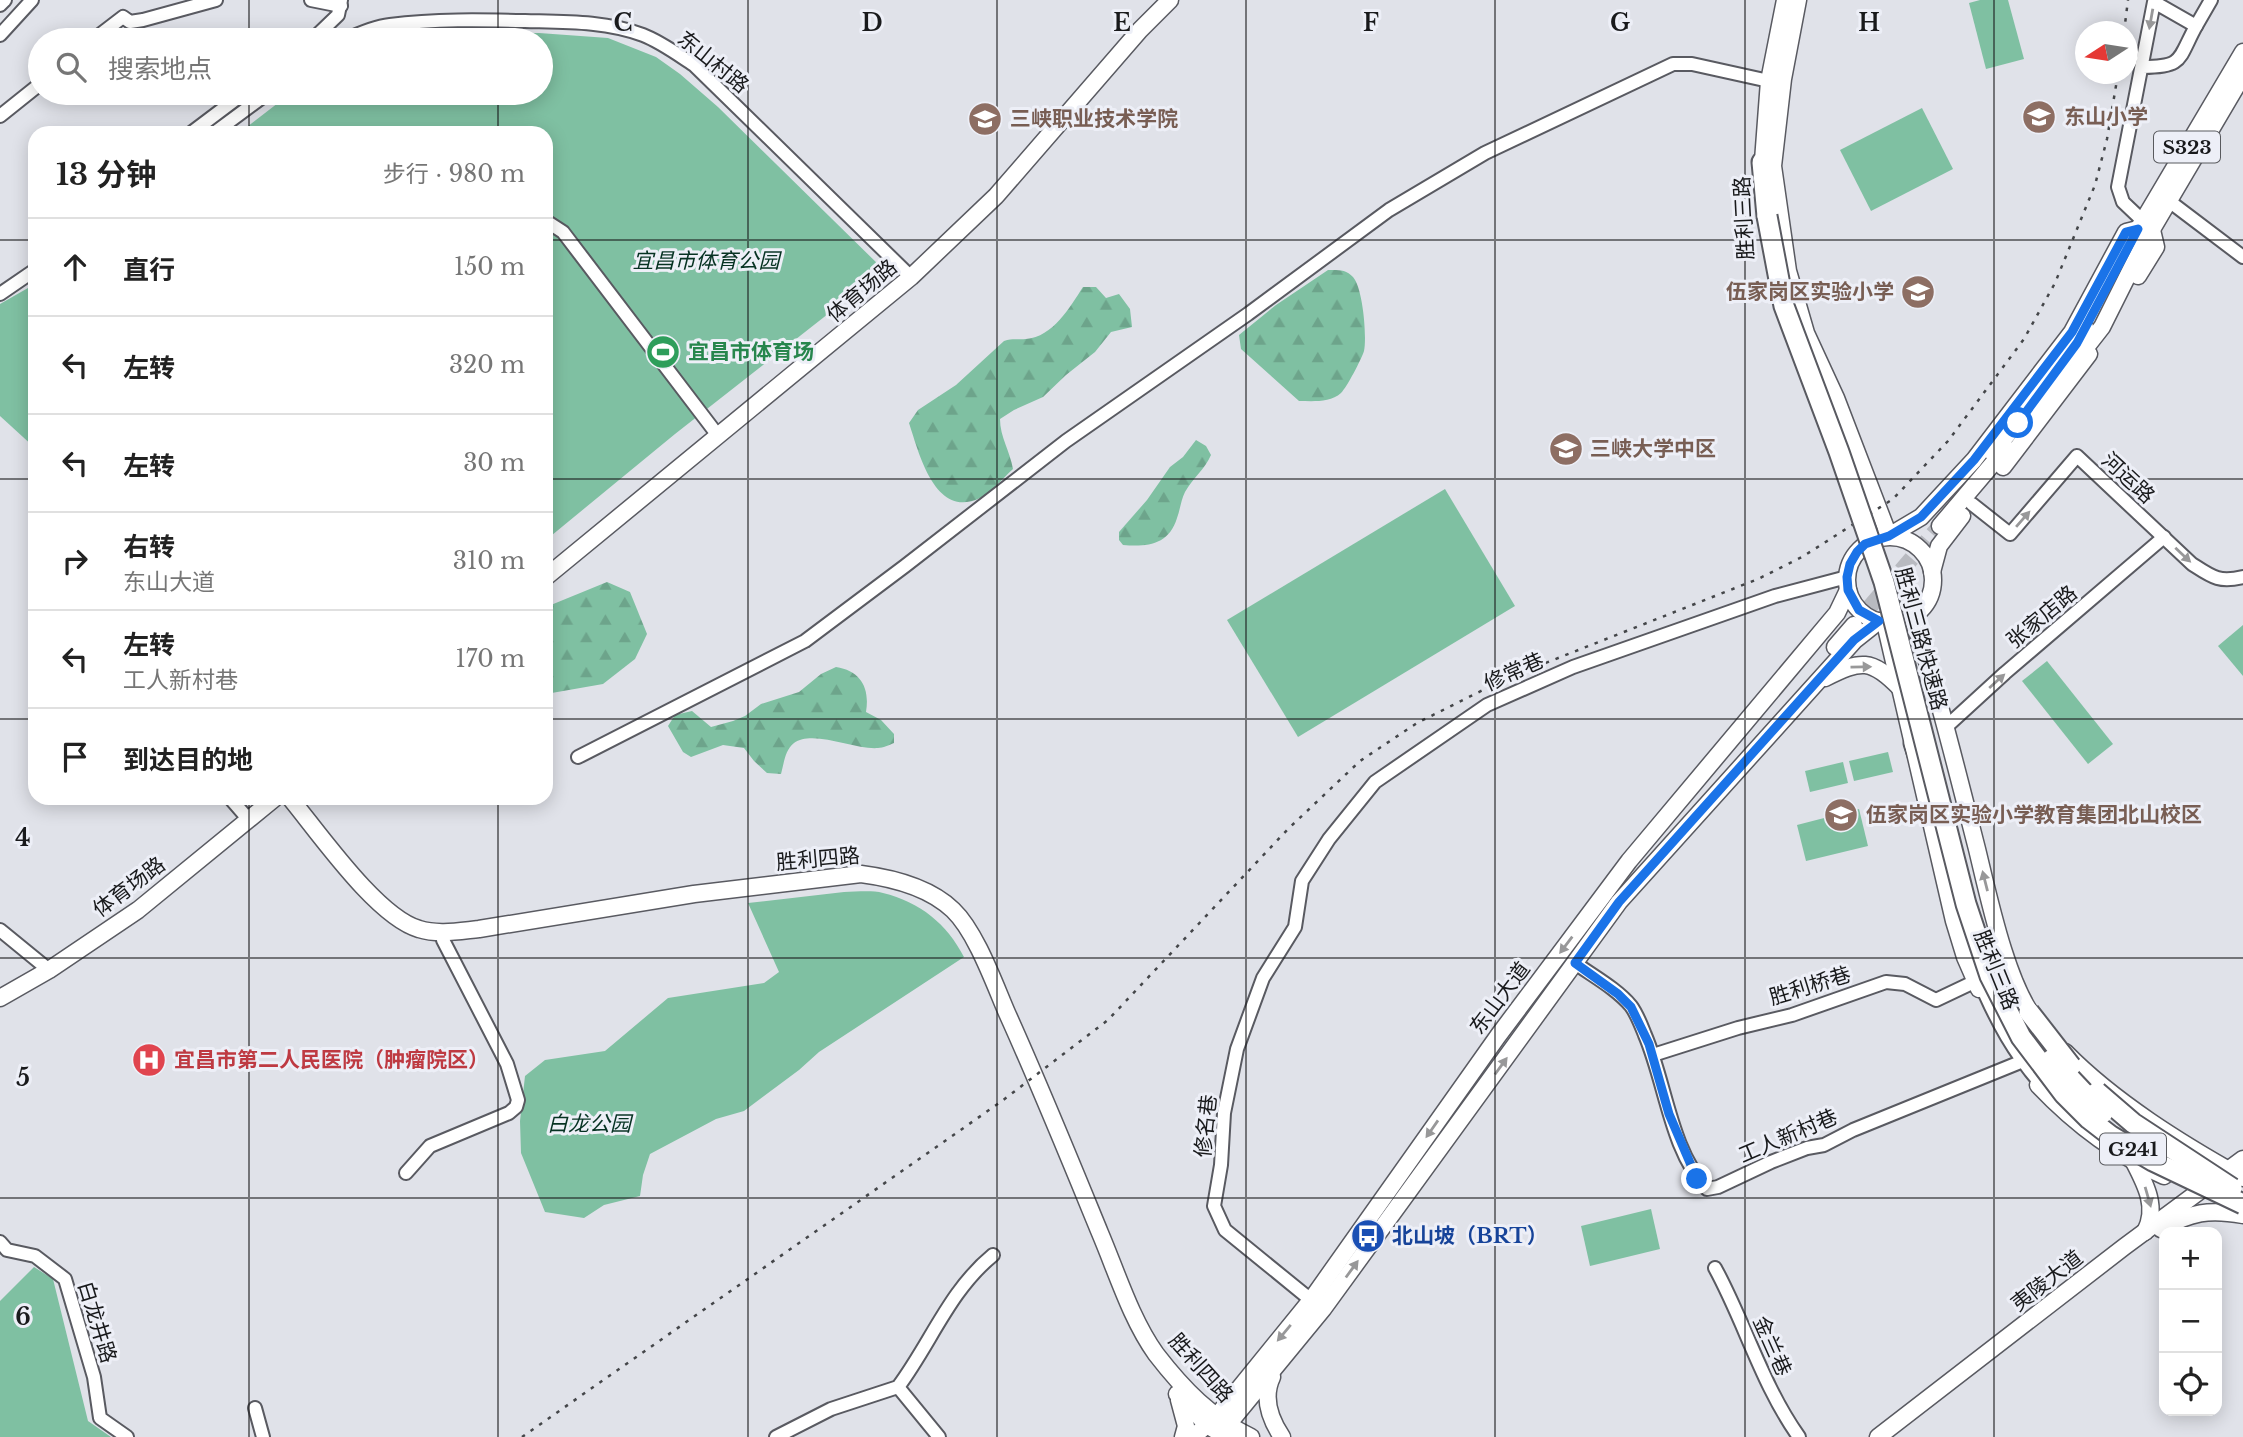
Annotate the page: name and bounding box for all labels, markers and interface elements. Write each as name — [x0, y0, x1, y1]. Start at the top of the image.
one-way arrow — [2146, 8, 2157, 30]
text: C — [614, 9, 632, 37]
text: D — [861, 9, 883, 37]
text: E — [1113, 9, 1131, 37]
text: F — [1363, 9, 1379, 37]
text: G — [1610, 9, 1630, 37]
text: H — [1858, 9, 1880, 37]
north arrow — [2075, 21, 2138, 84]
street label: 东山村路 — [672, 25, 754, 99]
search box — [28, 28, 553, 105]
icon: search — [52, 48, 90, 86]
text: 搜索地点 — [108, 53, 212, 85]
school or university icon: 东山小学 — [2020, 98, 2058, 136]
school or university icon: 三峡职业技术学院 — [966, 100, 1004, 138]
place label: 东山小学 — [2064, 104, 2148, 130]
place label: 三峡职业技术学院 — [1010, 106, 1178, 132]
road number: S323 — [2154, 132, 2220, 162]
text: 13 分钟 — [56, 156, 156, 193]
text: 步行 · 980 m — [383, 160, 525, 188]
street label: 胜利三路 — [1729, 175, 1759, 261]
icon: ahead — [56, 248, 94, 286]
park label: 宜昌市体育公园 — [633, 248, 782, 274]
text: 150 m — [454, 253, 525, 281]
text: 直行 — [123, 254, 175, 286]
street label: 体育场路 — [821, 254, 903, 328]
school or university icon: 伍家岗区实验小学 — [1899, 273, 1937, 311]
place label: 伍家岗区实验小学 — [1726, 279, 1894, 305]
sports icon: 宜昌市体育场 — [644, 333, 682, 371]
place label: 宜昌市体育场 — [688, 339, 814, 365]
icon: left — [56, 346, 94, 384]
text: 320 m — [449, 351, 525, 379]
text: 左转 — [123, 352, 175, 384]
route start — [2002, 407, 2033, 438]
school or university icon: 三峡大学中区 — [1547, 430, 1585, 468]
place label: 三峡大学中区 — [1590, 436, 1716, 462]
icon: left — [56, 444, 94, 482]
street label: 河运路 — [2096, 447, 2160, 509]
text: 30 m — [463, 449, 525, 477]
text: 左转 — [123, 450, 175, 482]
one-way arrow — [2015, 510, 2031, 528]
text: 右转 — [123, 531, 175, 563]
icon: right — [56, 542, 94, 580]
text: 310 m — [453, 547, 525, 575]
one-way arrow — [2174, 547, 2192, 563]
street label: 胜利三路快速路 — [1889, 565, 1953, 713]
text: 东山大道 — [123, 568, 215, 596]
street label: 张家店路 — [2001, 580, 2083, 654]
text: 左转 — [123, 629, 175, 661]
icon: left — [56, 640, 94, 678]
text: 170 m — [455, 645, 525, 673]
street label: 修常巷 — [1480, 647, 1548, 697]
one-way arrow — [1850, 661, 1872, 672]
text: 工人新村巷 — [123, 666, 238, 694]
one-way arrow — [1988, 673, 2005, 689]
icon: arrive — [56, 738, 94, 776]
text: 到达目的地 — [123, 744, 253, 776]
school or university icon: 伍家岗区实验小学教育集团北山校区 — [1822, 796, 1860, 834]
place label: 伍家岗区实验小学教育集团北山校区 — [1866, 802, 2202, 828]
text: 4 — [15, 824, 31, 852]
street label: 胜利四路 — [775, 842, 861, 876]
street label: 体育场路 — [88, 851, 170, 923]
one-way arrow — [1979, 870, 1990, 892]
street label: 胜利三路 — [1968, 926, 2024, 1014]
one-way arrow — [1559, 936, 1573, 954]
street label: 东山大道 — [1464, 957, 1536, 1039]
street label: 胜利桥巷 — [1766, 961, 1854, 1011]
hospital icon: 宜昌市第二人民医院（肿瘤院区） — [130, 1041, 168, 1079]
place label: 宜昌市第二人民医院（肿瘤院区） — [174, 1047, 489, 1073]
one-way arrow — [1494, 1057, 1508, 1075]
text: 5 — [16, 1064, 30, 1092]
street label: 修名巷 — [1190, 1093, 1222, 1159]
street label: 工人新村巷 — [1735, 1104, 1841, 1168]
park label: 白龙公园 — [547, 1111, 634, 1137]
one-way arrow — [1425, 1120, 1439, 1138]
road number: G241 — [2100, 1134, 2166, 1164]
route end — [1681, 1163, 1712, 1194]
one-way arrow — [2143, 1186, 2154, 1208]
bus stop icon: 北山坡（BRT） — [1349, 1217, 1387, 1255]
place label: 北山坡（BRT） — [1392, 1223, 1548, 1249]
map controls — [2159, 1227, 2222, 1416]
button: + — [2159, 1227, 2222, 1290]
street label: 夷陵大道 — [2006, 1245, 2088, 1317]
one-way arrow — [1344, 1260, 1358, 1278]
street label: 白龙井路 — [72, 1278, 122, 1366]
button: − — [2159, 1290, 2222, 1353]
text: 6 — [15, 1303, 31, 1331]
street label: 金兰巷 — [1747, 1312, 1797, 1380]
one-way arrow — [1277, 1324, 1292, 1341]
street label: 胜利四路 — [1163, 1328, 1239, 1408]
button: locate — [2159, 1353, 2222, 1416]

